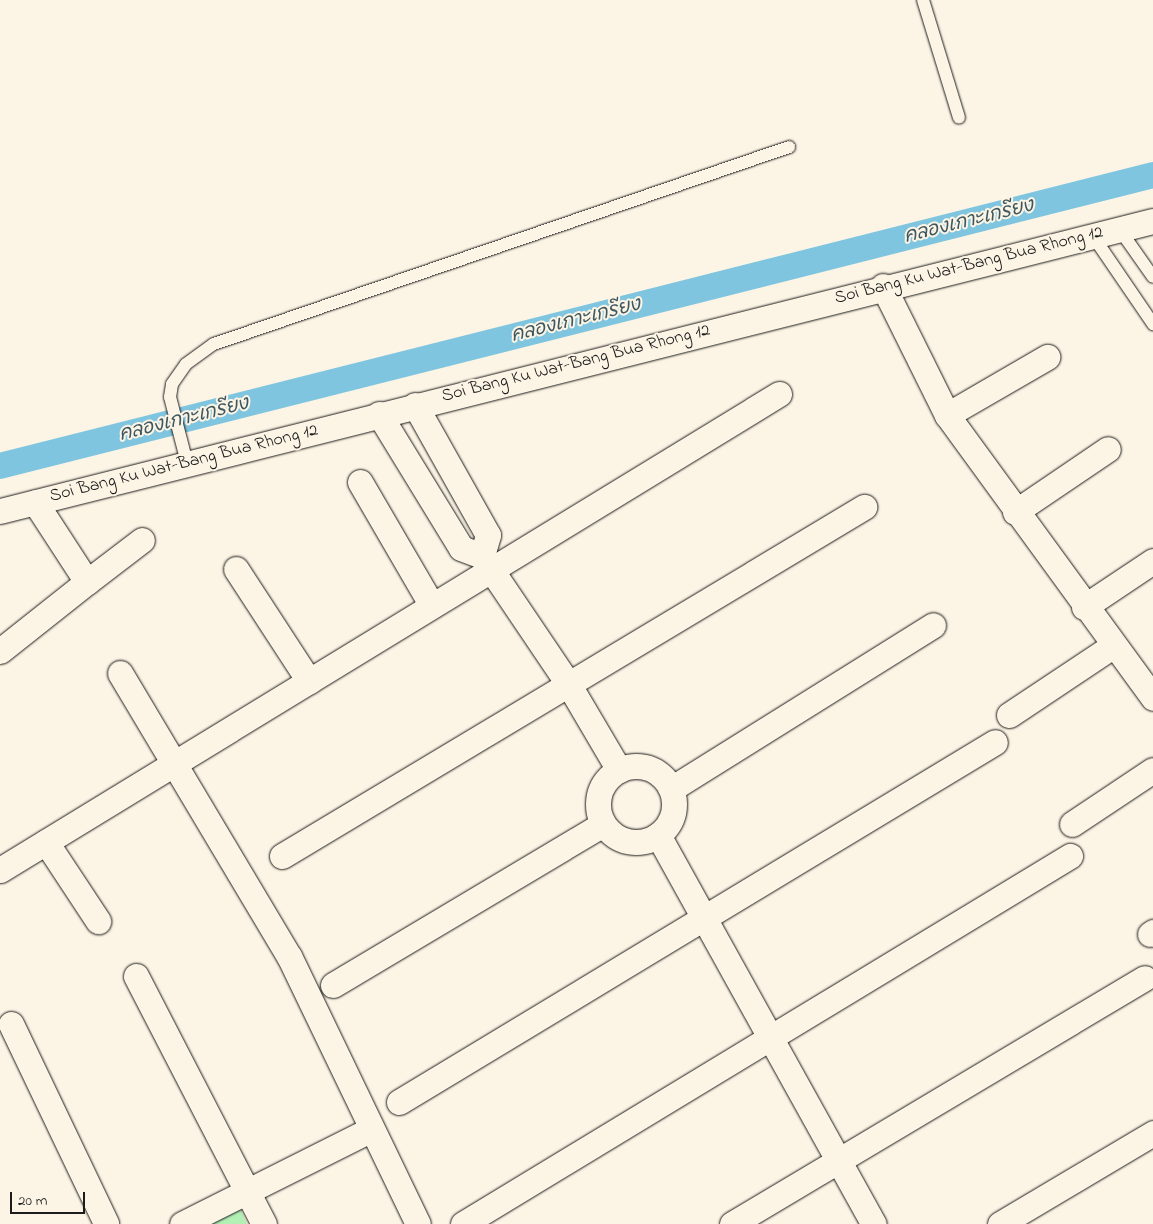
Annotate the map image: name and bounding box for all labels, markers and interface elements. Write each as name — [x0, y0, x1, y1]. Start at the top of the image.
water label: คลองเกาะเกรียง — [902, 195, 1036, 249]
street label: Soi Bang Ku Wat-Bang Bua Rhong 12 — [833, 222, 1105, 310]
water label: คลองเกาะเกรียง — [509, 294, 643, 348]
street label: Soi Bang Ku Wat-Bang Bua Rhong 12 — [440, 320, 712, 408]
water label: คลองเกาะเกรียง — [117, 393, 251, 447]
street label: Soi Bang Ku Wat-Bang Bua Rhong 12 — [48, 420, 320, 508]
scale bar — [12, 1182, 88, 1214]
text: 20 m — [18, 1190, 47, 1212]

